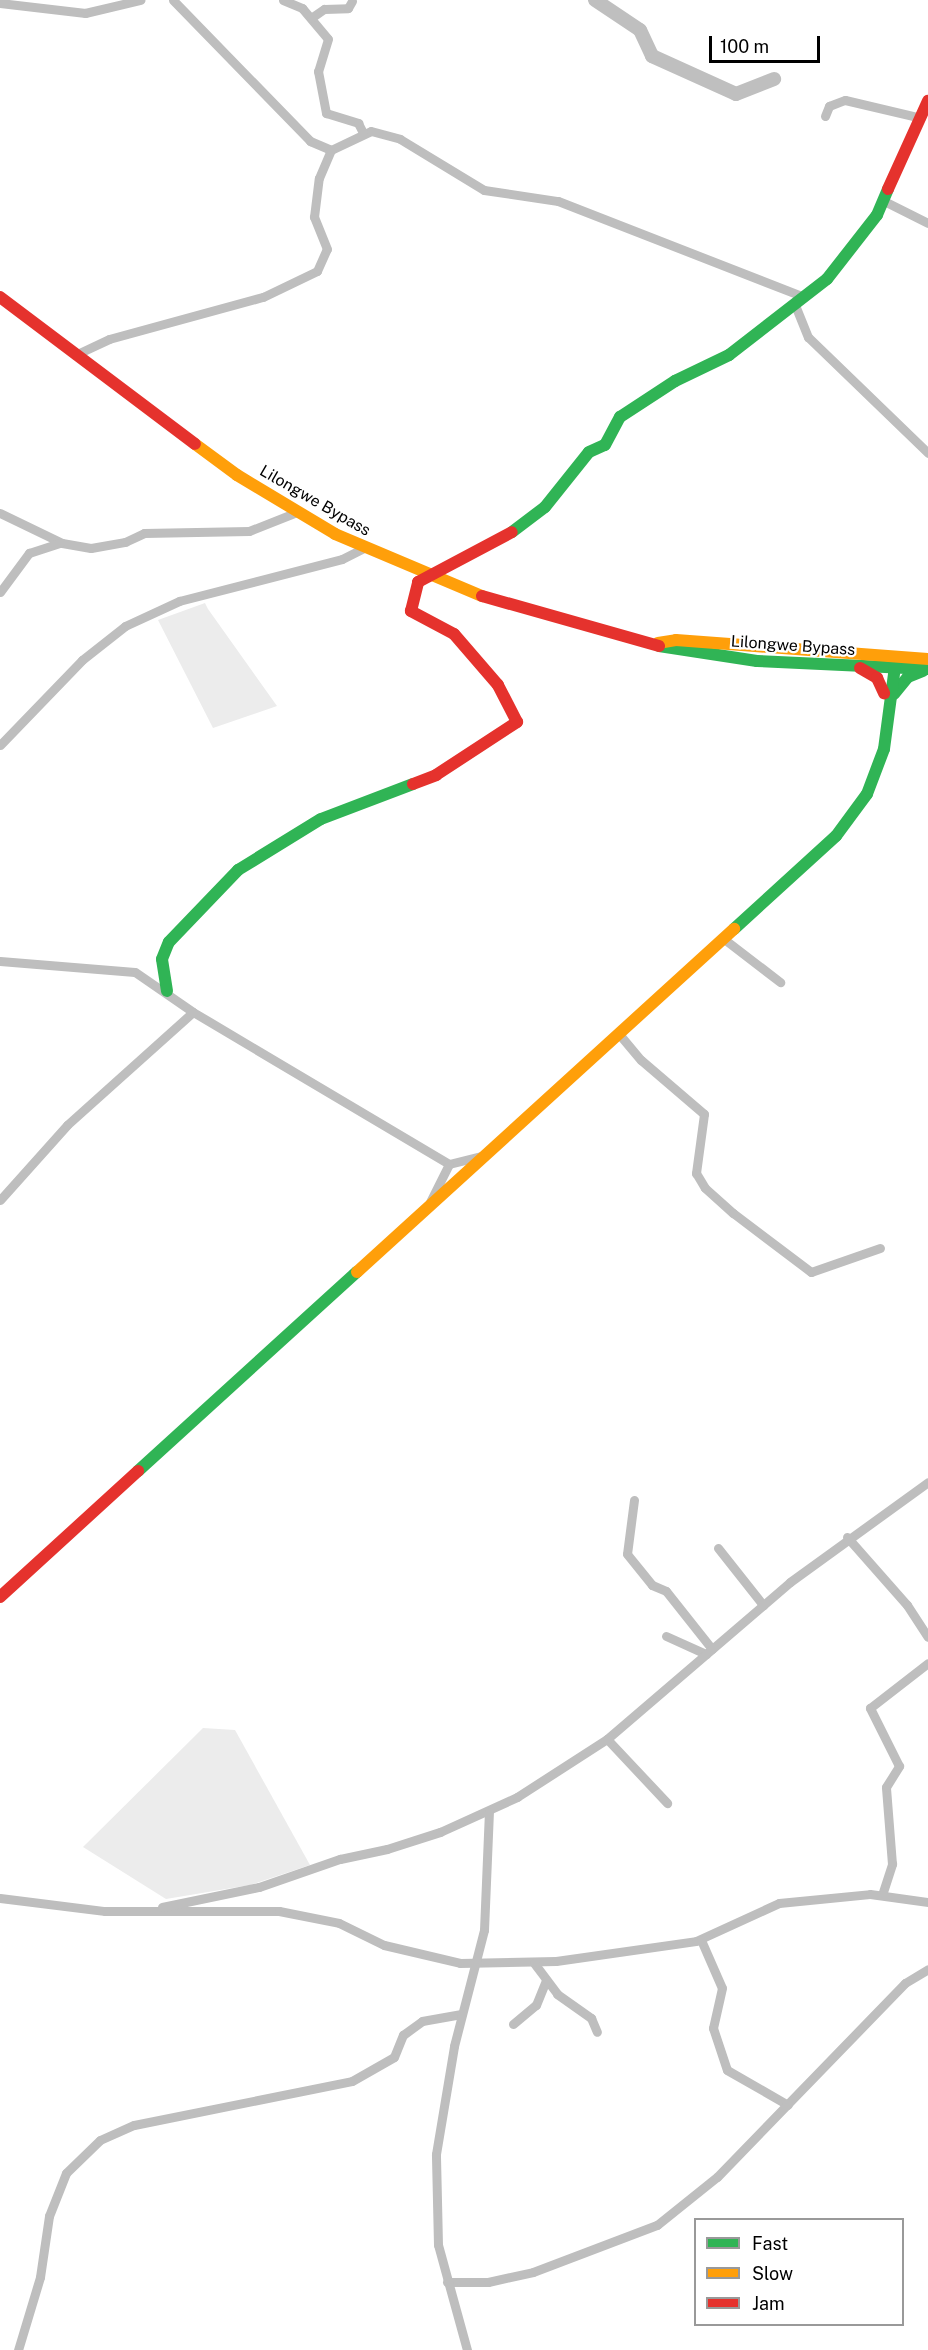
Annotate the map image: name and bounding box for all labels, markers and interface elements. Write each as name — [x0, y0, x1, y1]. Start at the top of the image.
scale bar — [712, 24, 823, 62]
text: 100 m — [720, 36, 769, 57]
street label: Lilongwe Bypass — [256, 461, 374, 541]
street label: Lilongwe Bypass — [730, 632, 856, 660]
legend — [694, 2218, 904, 2326]
text: Fast — [752, 2233, 788, 2254]
text: Slow — [752, 2263, 793, 2284]
text: Jam — [752, 2293, 785, 2314]

